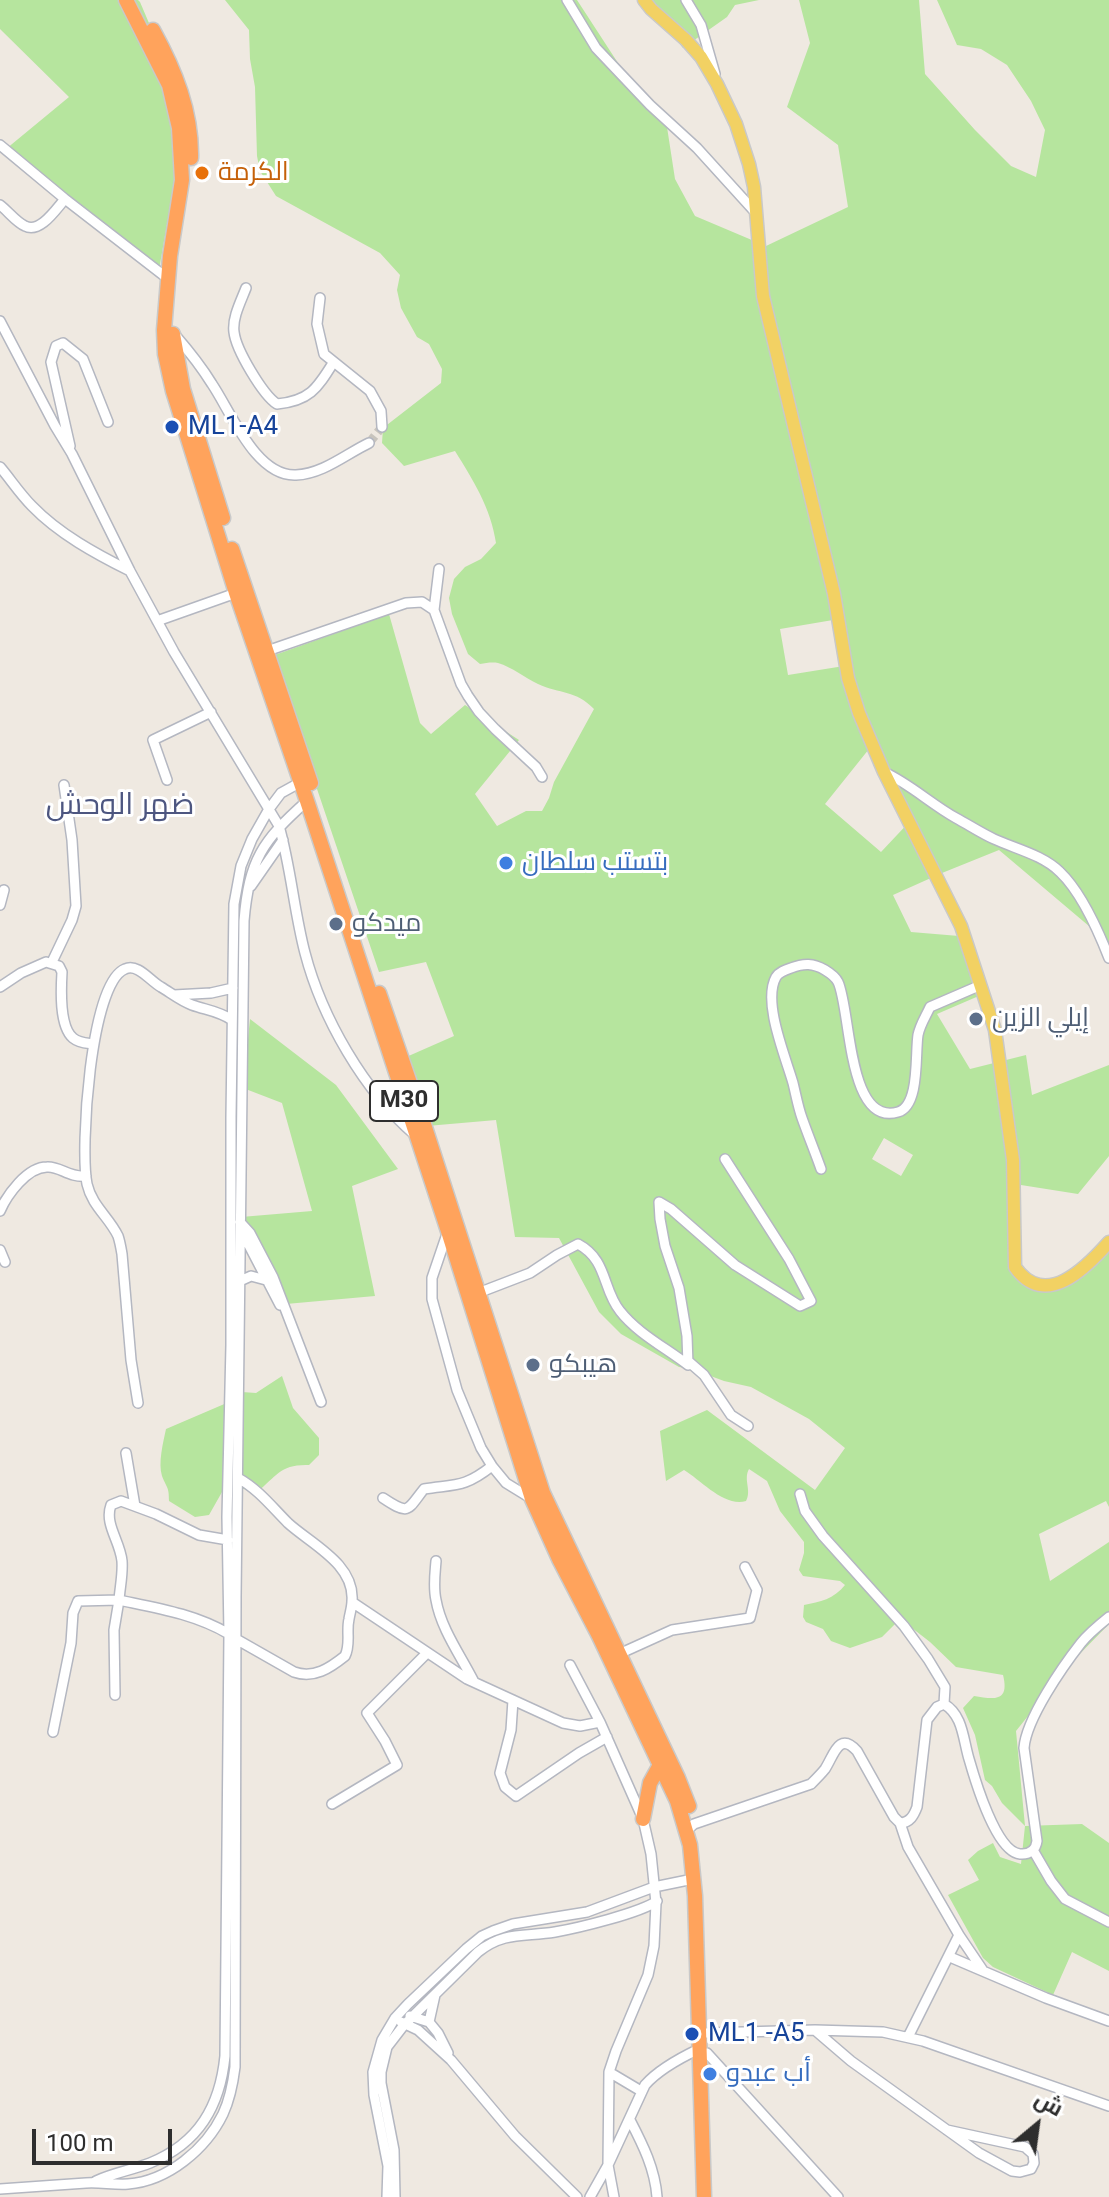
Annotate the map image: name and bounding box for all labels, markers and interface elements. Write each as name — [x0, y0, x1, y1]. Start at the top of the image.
place label: الكرمة — [218, 157, 289, 189]
marker: الكرمة — [193, 164, 211, 182]
place label: ML1-A4 — [188, 411, 278, 443]
marker: ML1-A4 — [163, 418, 181, 436]
district label: ضهر الوحش — [46, 788, 194, 824]
place label: بتستب سلطان — [522, 847, 668, 879]
marker: بتستب سلطان — [497, 854, 515, 872]
place label: ميدكو — [352, 908, 422, 940]
marker: ميدكو — [327, 915, 345, 933]
place label: إيلي الزين — [992, 1003, 1089, 1035]
marker: إيلي الزين — [967, 1010, 985, 1028]
road number: M30 — [370, 1081, 438, 1121]
place label: هيبكو — [549, 1349, 617, 1381]
marker: هيبكو — [524, 1356, 542, 1374]
place label: ML1 -A5 — [708, 2018, 805, 2050]
marker: ML1 -A5 — [683, 2025, 701, 2043]
place label: أب عبدو — [726, 2058, 811, 2090]
marker: أب عبدو — [701, 2065, 719, 2083]
north arrow — [997, 2085, 1077, 2165]
text: ش — [1030, 2086, 1067, 2121]
scale bar — [36, 2113, 176, 2163]
text: 100 m — [46, 2129, 113, 2157]

